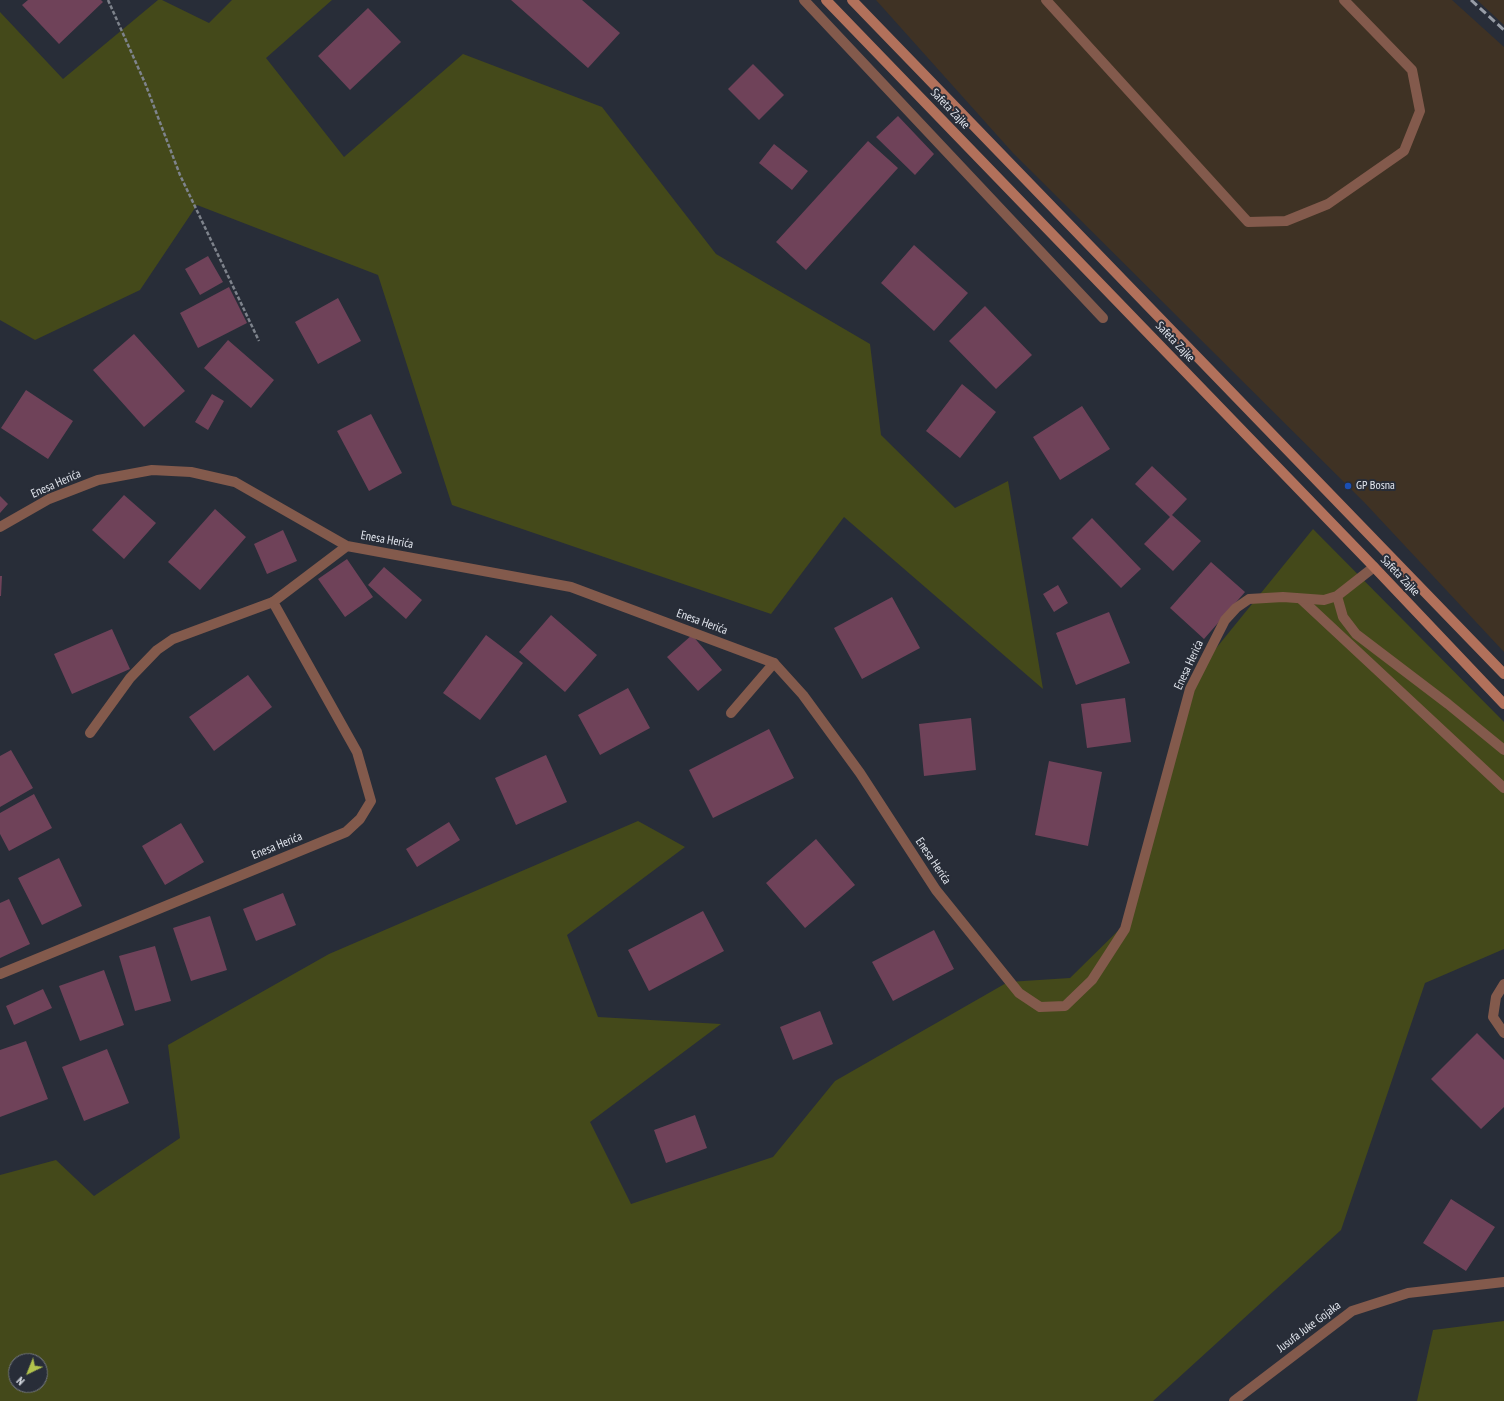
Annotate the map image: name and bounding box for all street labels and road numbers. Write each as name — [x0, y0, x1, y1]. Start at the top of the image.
street label: Safeta Zajke — [927, 86, 973, 132]
street label: Safeta Zajke — [1152, 319, 1198, 365]
street label: Enesa Herića — [29, 467, 83, 501]
street label: Enesa Herića — [360, 528, 414, 552]
street label: Safeta Zajke — [1377, 553, 1423, 599]
street label: Enesa Herića — [675, 606, 729, 638]
street label: Enesa Herića — [1171, 638, 1207, 692]
street label: Enesa Herića — [250, 829, 304, 863]
street label: Enesa Herića — [912, 835, 954, 887]
street label: Jusufa Juke Gojaka — [1274, 1298, 1344, 1356]

